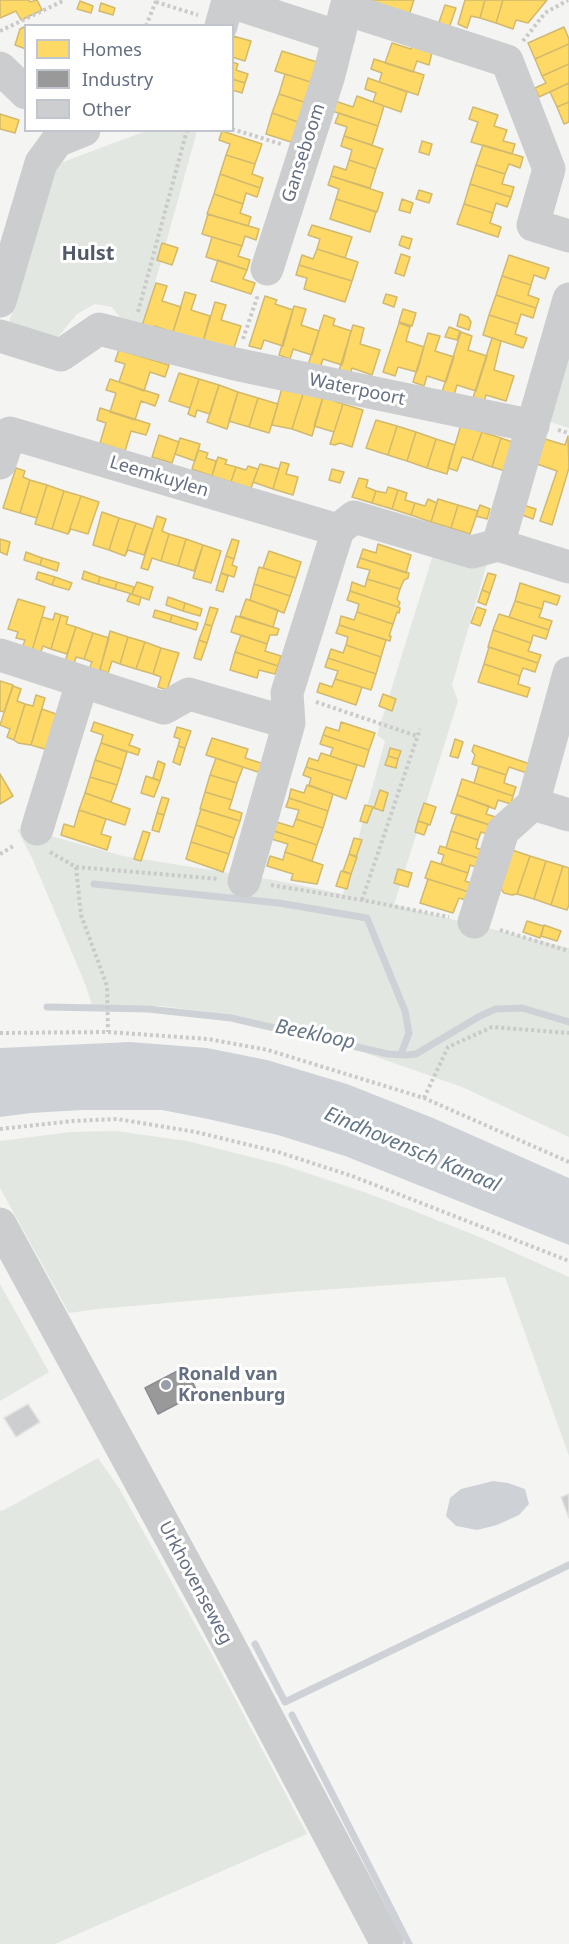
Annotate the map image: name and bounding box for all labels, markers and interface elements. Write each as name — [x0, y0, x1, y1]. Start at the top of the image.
legend — [24, 24, 234, 132]
text: Homes — [82, 37, 142, 61]
text: Industry — [82, 67, 153, 91]
text: Other — [82, 97, 131, 121]
street label: Ganseboom — [278, 101, 330, 205]
district label: Hulst — [62, 242, 114, 266]
street label: Waterpoort — [307, 369, 407, 411]
street label: Leemkuylen — [107, 452, 211, 502]
water label: Beekloop — [273, 1015, 357, 1055]
water label: Eindhovensch Kanaal — [321, 1102, 503, 1198]
place label: Ronald van Kronenburg — [178, 1364, 285, 1406]
marker: Ronald van Kronenburg — [159, 1378, 173, 1392]
street label: Urkhovenseweg — [154, 1518, 236, 1648]

